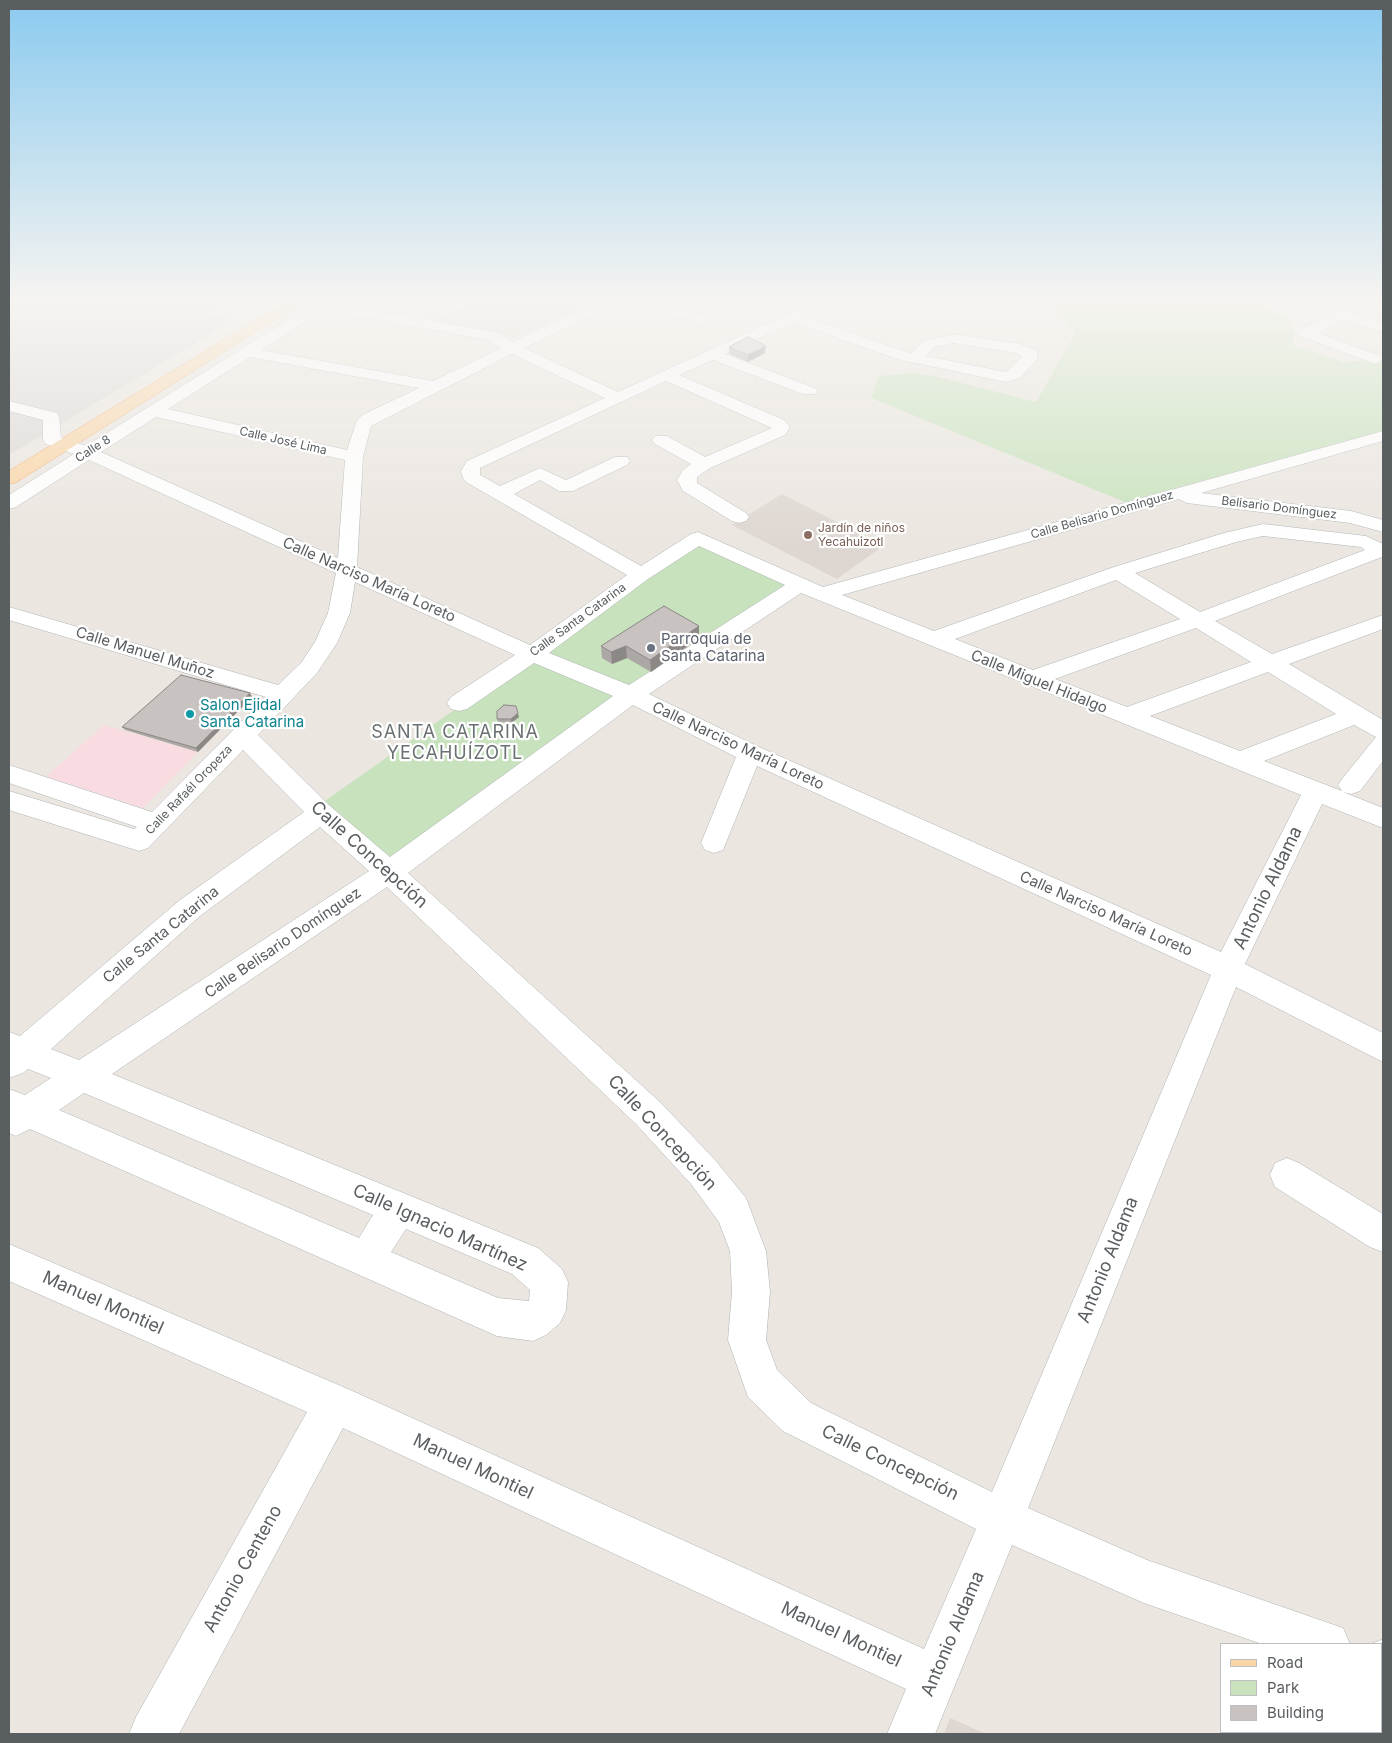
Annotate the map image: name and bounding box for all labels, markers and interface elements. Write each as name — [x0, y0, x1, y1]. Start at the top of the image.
street label: Calle José Lima — [238, 424, 328, 458]
street label: Calle 8 — [73, 432, 113, 466]
street label: Calle Belisario Domínguez — [1029, 488, 1175, 542]
street label: Belisario Domínguez — [1220, 494, 1338, 522]
place label: Jardín de niños Yecahuizotl — [818, 521, 905, 549]
marker: Jardín de niños Yecahuizotl — [802, 529, 814, 541]
street label: Calle Narciso María Loreto — [280, 534, 458, 626]
street label: Calle Santa Catarina — [527, 580, 629, 660]
street label: Calle Manuel Muñoz — [73, 623, 217, 683]
place label: Parroquia de Santa Catarina — [661, 630, 765, 665]
marker: Parroquia de Santa Catarina — [645, 642, 657, 654]
street label: Calle Miguel Hidalgo — [968, 646, 1110, 718]
place label: Salon Ejidal Santa Catarina — [200, 696, 304, 731]
street label: Calle Narciso María Loreto — [649, 698, 827, 794]
marker: Salon Ejidal Santa Catarina — [184, 708, 196, 720]
district label: SANTA CATARINA YECAHUÍZOTL — [369, 722, 541, 764]
street label: Calle Rafaél Oropeza — [143, 742, 235, 838]
street label: Calle Concepción — [306, 797, 432, 913]
street label: Antonio Aldama — [1229, 823, 1307, 953]
street label: Calle Narciso María Loreto — [1017, 868, 1195, 960]
street label: Calle Santa Catarina — [99, 883, 223, 987]
street label: Calle Belisario Domínguez — [201, 884, 365, 1002]
street label: Calle Concepción — [603, 1071, 721, 1195]
street label: Calle Ignacio Martínez — [349, 1180, 531, 1276]
street label: Antonio Aldama — [1073, 1194, 1143, 1326]
street label: Manuel Montiel — [39, 1267, 167, 1339]
street label: Calle Concepción — [818, 1420, 962, 1506]
street label: Manuel Montiel — [409, 1430, 537, 1504]
street label: Antonio Centeno — [199, 1502, 287, 1636]
street label: Antonio Aldama — [917, 1568, 989, 1700]
street label: Manuel Montiel — [777, 1598, 905, 1672]
legend — [1220, 1643, 1382, 1733]
text: Road — [1267, 1653, 1303, 1672]
text: Park — [1267, 1678, 1299, 1697]
text: Building — [1267, 1703, 1324, 1722]

